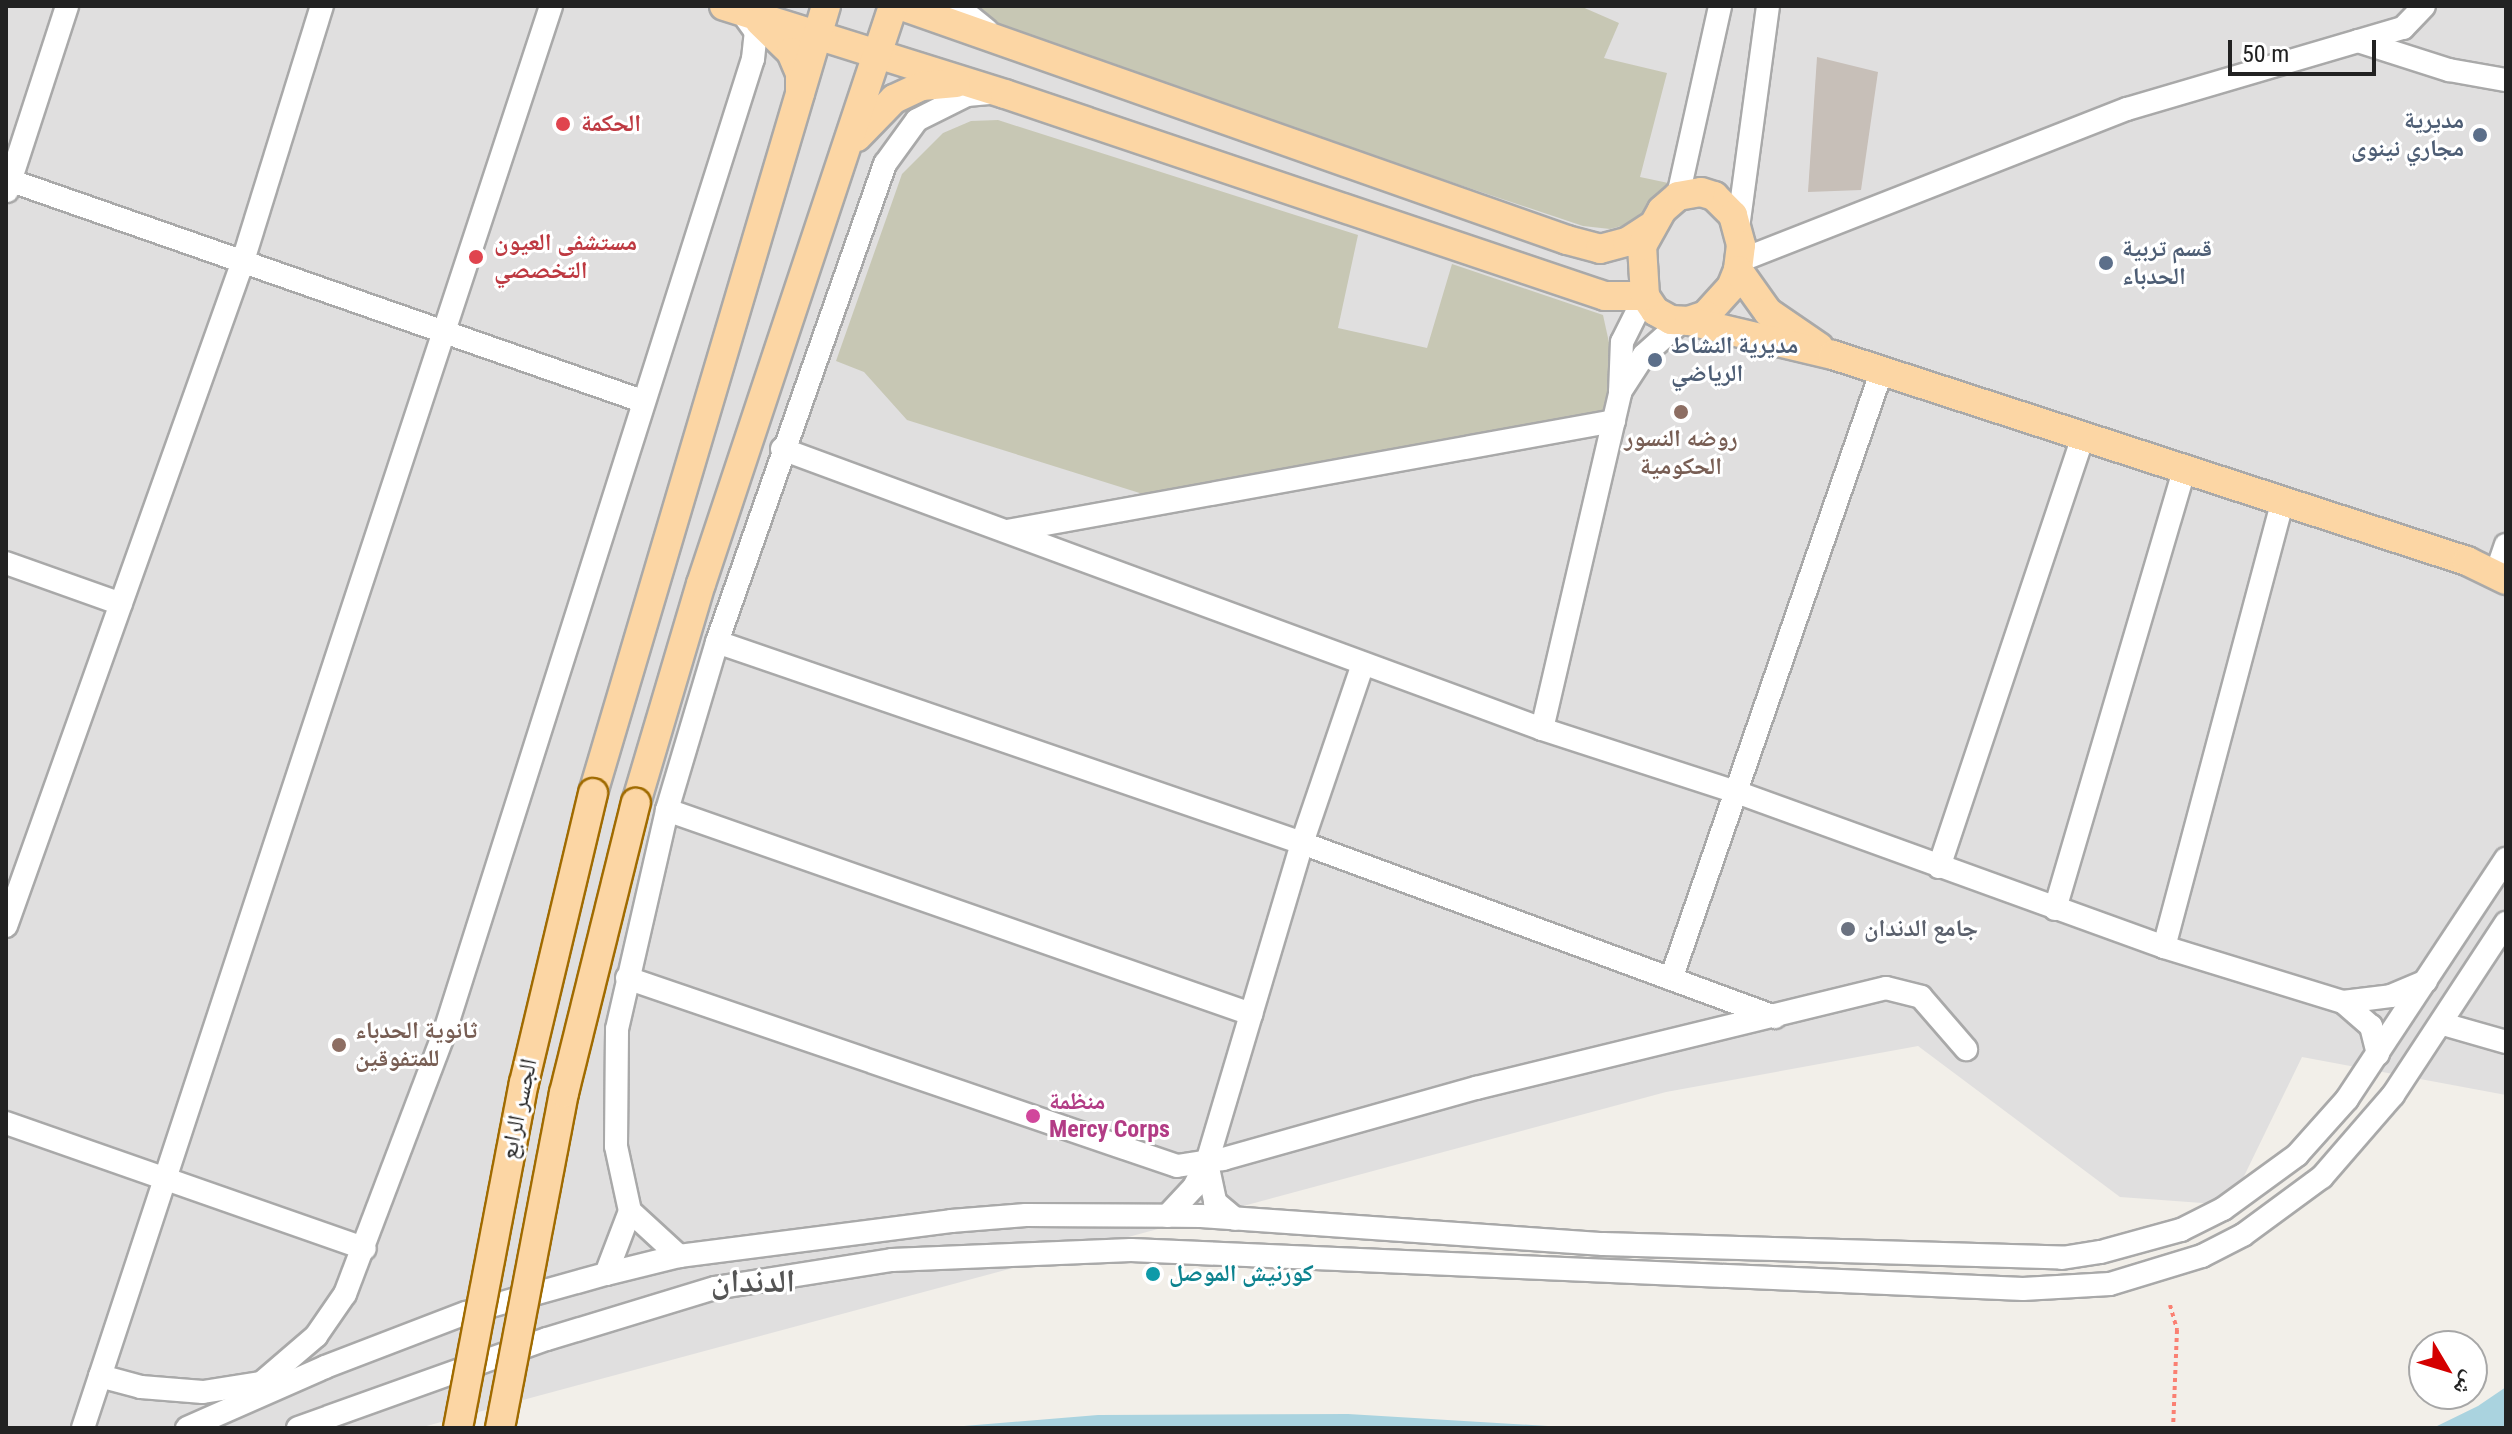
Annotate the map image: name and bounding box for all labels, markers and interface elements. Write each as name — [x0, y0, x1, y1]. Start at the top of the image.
scale bar — [2232, 24, 2380, 74]
text: 50 m — [2242, 40, 2289, 68]
place label: مديرية مجاري نينوى — [2351, 107, 2464, 163]
place label: الحكمة — [581, 110, 641, 138]
marker: الحكمة — [552, 113, 574, 135]
marker: مديرية مجاري نينوى — [2471, 126, 2489, 144]
place label: مستشفى العيون التخصصي — [494, 229, 637, 285]
place label: قسم تربية الحدباء — [2122, 235, 2212, 291]
marker: مستشفى العيون التخصصي — [465, 246, 487, 268]
marker: قسم تربية الحدباء — [2097, 254, 2115, 272]
place label: مديرية النشاط الرياضي — [1671, 332, 1798, 388]
marker: مديرية النشاط الرياضي — [1646, 351, 1664, 369]
marker: روضه النسور الحكومية — [1672, 403, 1690, 421]
place label: روضه النسور الحكومية — [1624, 425, 1738, 481]
place label: جامع الدندان — [1864, 915, 1978, 943]
marker: جامع الدندان — [1839, 920, 1857, 938]
place label: ثانوية الحدباء للمتفوقين — [355, 1017, 477, 1073]
marker: ثانوية الحدباء للمتفوقين — [330, 1036, 348, 1054]
street label: الجسر الرابع — [494, 1056, 544, 1162]
place label: منظمة Mercy Corps — [1049, 1088, 1170, 1144]
marker: منظمة Mercy Corps — [1024, 1107, 1042, 1125]
place label: كورنيش الموصل — [1169, 1260, 1314, 1288]
district label: الدندان — [711, 1262, 795, 1300]
marker: كورنيش الموصل — [1144, 1265, 1162, 1283]
north arrow — [2408, 1330, 2488, 1410]
text: ش — [2449, 1367, 2483, 1401]

